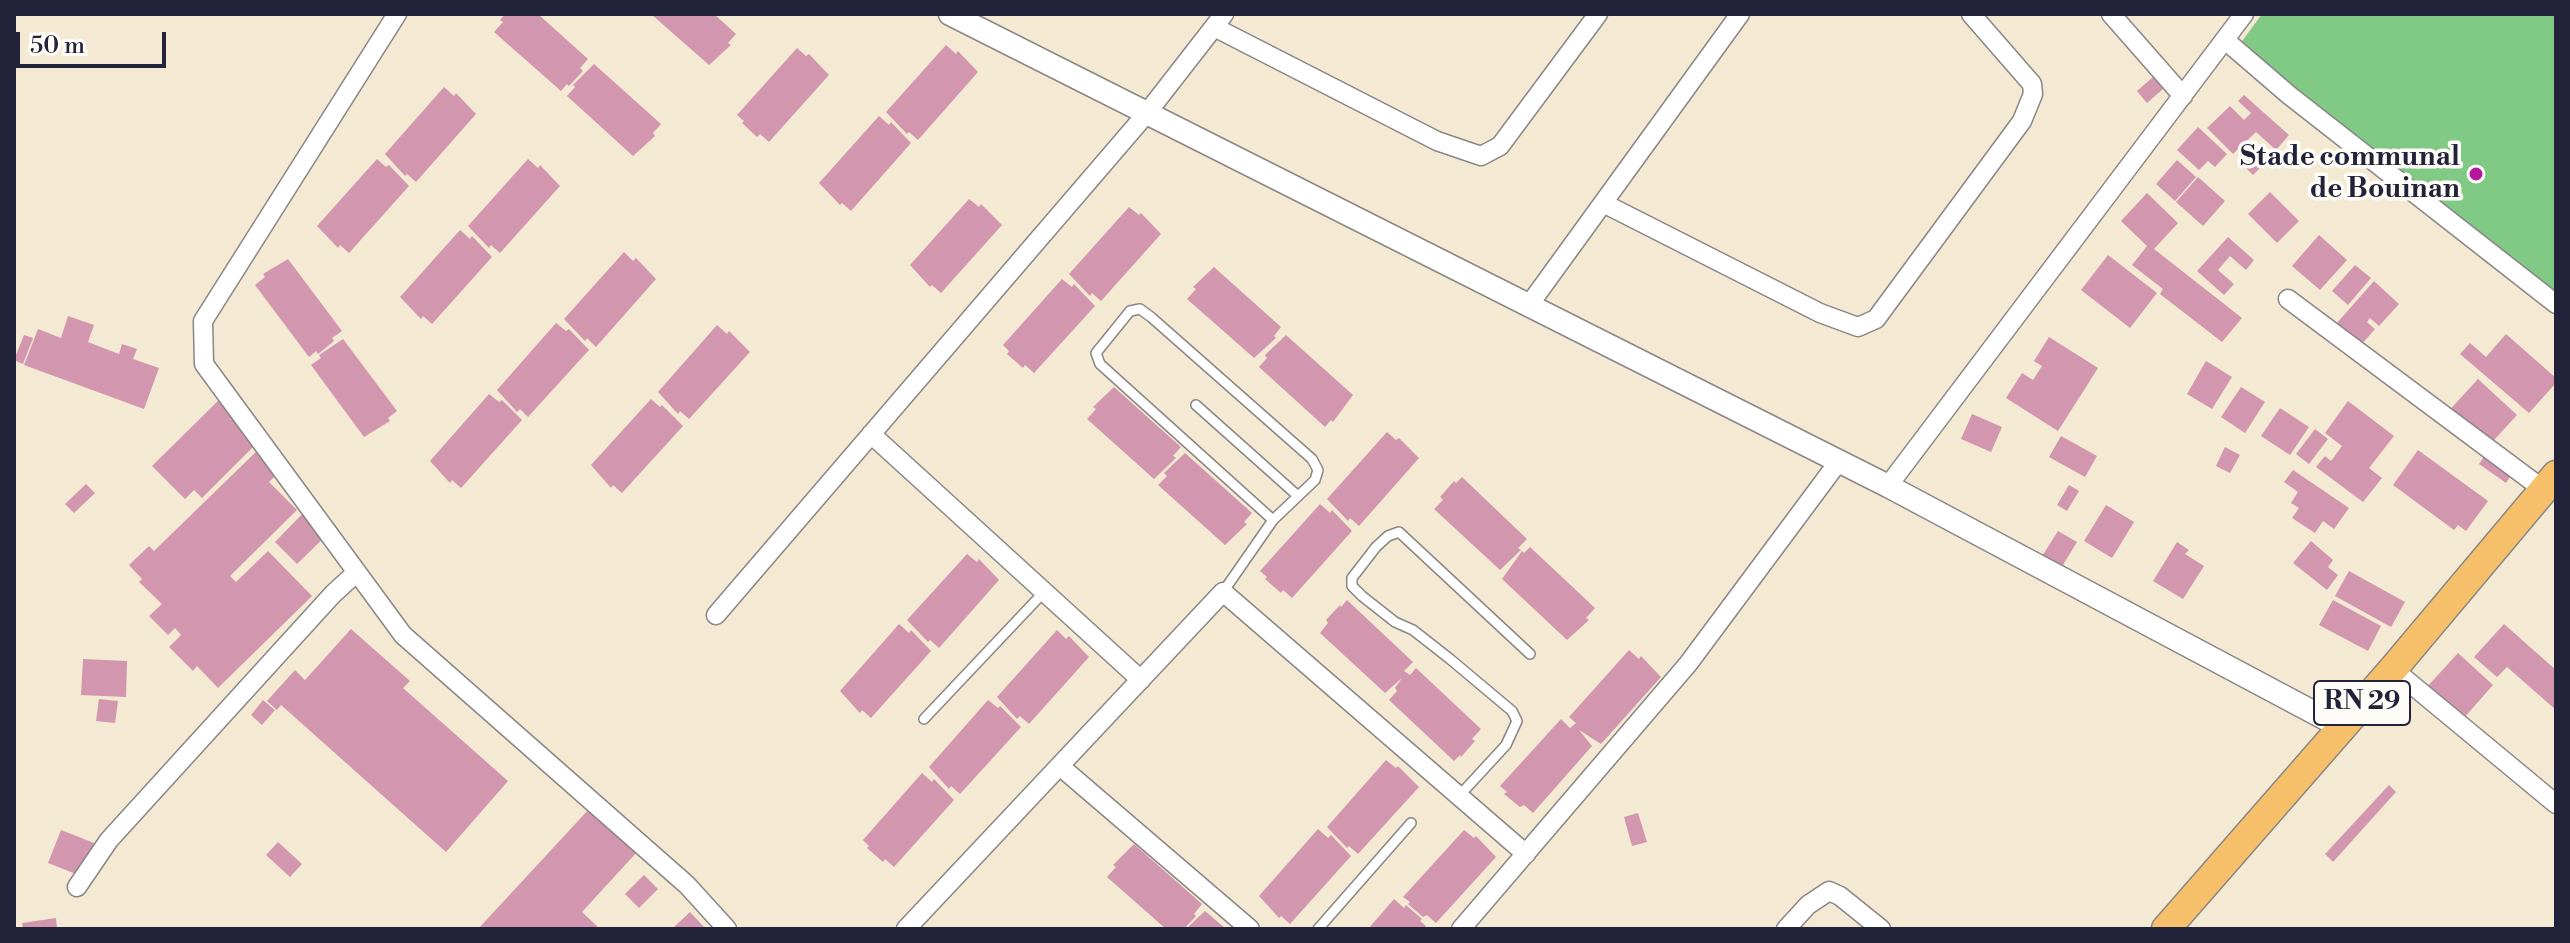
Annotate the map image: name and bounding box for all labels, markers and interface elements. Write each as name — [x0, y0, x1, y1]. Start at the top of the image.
scale bar — [20, 16, 170, 66]
text: 50 m — [30, 31, 85, 61]
place label: Stade communal de Bouinan — [2240, 141, 2460, 207]
marker: Stade communal de Bouinan — [2467, 165, 2485, 183]
road number: RN 29 — [2314, 681, 2410, 725]

